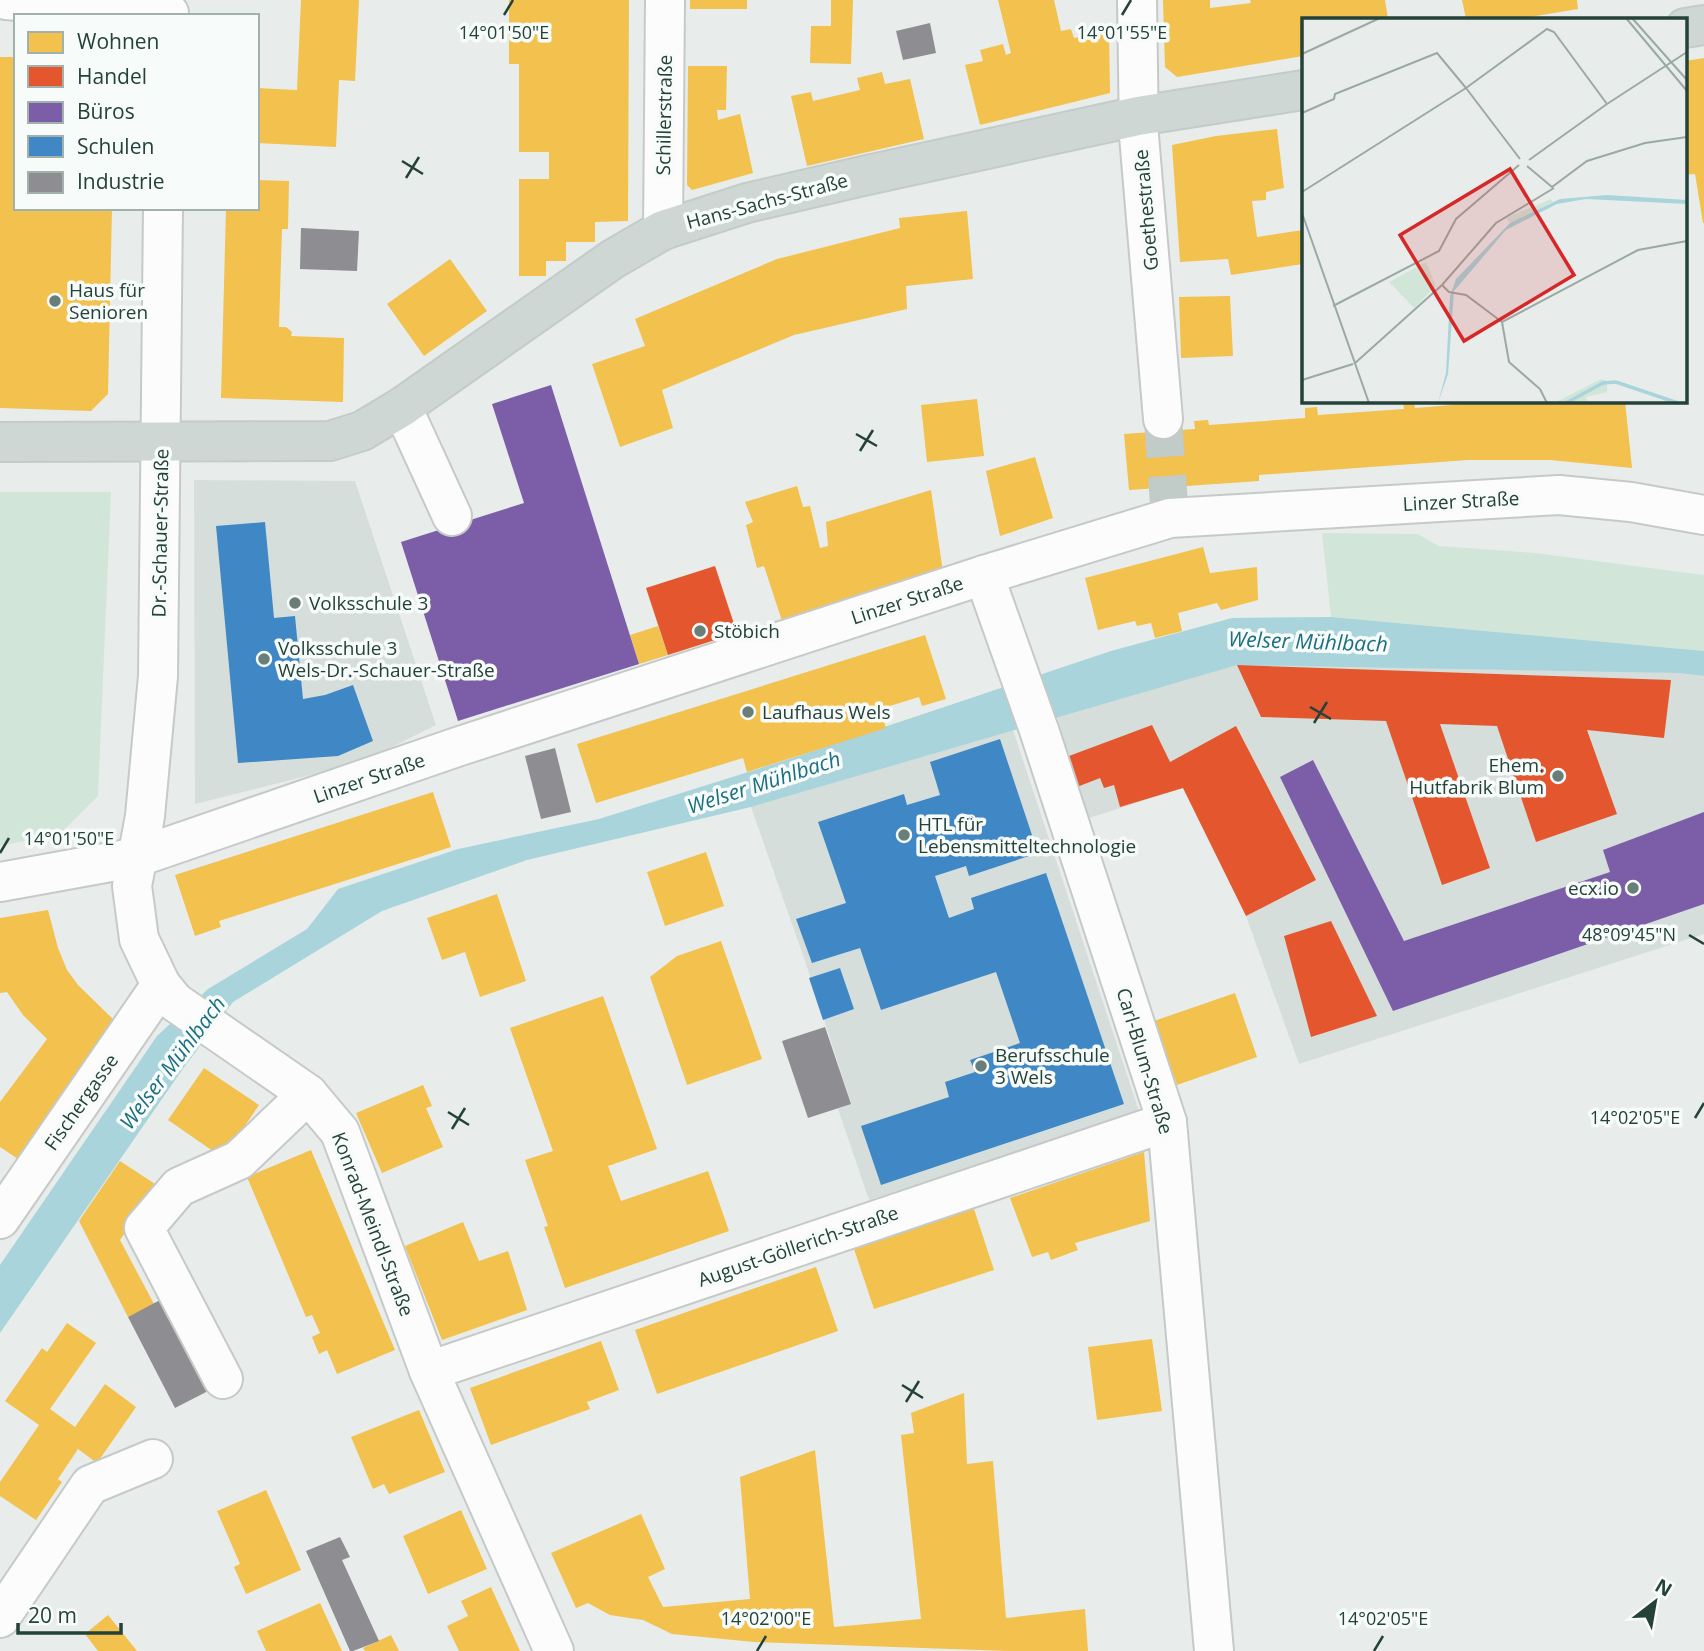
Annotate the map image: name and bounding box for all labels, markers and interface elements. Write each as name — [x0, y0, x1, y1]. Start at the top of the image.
legend — [14, 14, 259, 210]
inset map — [1302, 18, 1686, 402]
text: 14°01'50"E — [459, 20, 549, 44]
text: 14°01'55"E — [1077, 20, 1167, 44]
text: Wohnen — [77, 27, 159, 55]
street label: Schillerstraße — [650, 54, 678, 176]
text: Handel — [77, 62, 147, 90]
text: Büros — [77, 97, 135, 125]
text: Schulen — [77, 132, 154, 160]
street label: Goethestraße — [1128, 148, 1164, 272]
text: Industrie — [77, 167, 165, 195]
street label: Hans-Sachs-Straße — [683, 167, 851, 235]
place label: Haus für Senioren — [69, 277, 148, 325]
marker: Haus für Senioren — [47, 293, 63, 309]
street label: Dr.-Schauer-Straße — [146, 448, 174, 618]
street label: Linzer Straße — [1402, 485, 1520, 517]
street label: Linzer Straße — [848, 570, 966, 630]
place label: Volksschule 3 — [309, 590, 428, 616]
marker: Volksschule 3 — [287, 595, 303, 611]
place label: Stöbich — [714, 618, 780, 644]
marker: Stöbich — [692, 623, 708, 639]
water label: Welser Mühlbach — [1228, 624, 1388, 658]
place label: Volksschule 3 Wels-Dr.-Schauer-Straße — [278, 635, 495, 683]
marker: Volksschule 3 Wels-Dr.-Schauer-Straße — [256, 651, 272, 667]
place label: Laufhaus Wels — [762, 699, 890, 725]
marker: Laufhaus Wels — [740, 704, 756, 720]
water label: Welser Mühlbach — [683, 744, 844, 820]
street label: Linzer Straße — [310, 747, 428, 809]
place label: Ehem. Hutfabrik Blum — [1409, 752, 1544, 800]
marker: Ehem. Hutfabrik Blum — [1550, 768, 1566, 784]
place label: HTL für Lebensmitteltechnologie — [918, 811, 1136, 859]
text: 14°01'50"E — [24, 826, 114, 850]
marker: HTL für Lebensmitteltechnologie — [896, 827, 912, 843]
place label: ecx.io — [1568, 875, 1619, 901]
marker: ecx.io — [1625, 880, 1641, 896]
text: 48°09'45"N — [1582, 922, 1676, 946]
street label: Carl-Blum-Straße — [1110, 985, 1180, 1137]
water label: Welser Mühlbach — [113, 990, 231, 1135]
place label: Berufsschule 3 Wels — [995, 1042, 1110, 1090]
street label: Fischergasse — [38, 1048, 124, 1156]
marker: Berufsschule 3 Wels — [973, 1058, 989, 1074]
text: 14°02'05"E — [1590, 1105, 1680, 1129]
street label: Konrad-Meindl-Straße — [326, 1128, 420, 1320]
street label: August-Göllerich-Straße — [694, 1199, 902, 1293]
north arrow — [1620, 1567, 1690, 1637]
text: N — [1650, 1572, 1677, 1603]
scale bar — [18, 1592, 121, 1636]
text: 20 m — [28, 1601, 77, 1629]
text: 14°02'00"E — [721, 1606, 811, 1630]
text: 14°02'05"E — [1338, 1606, 1428, 1630]

